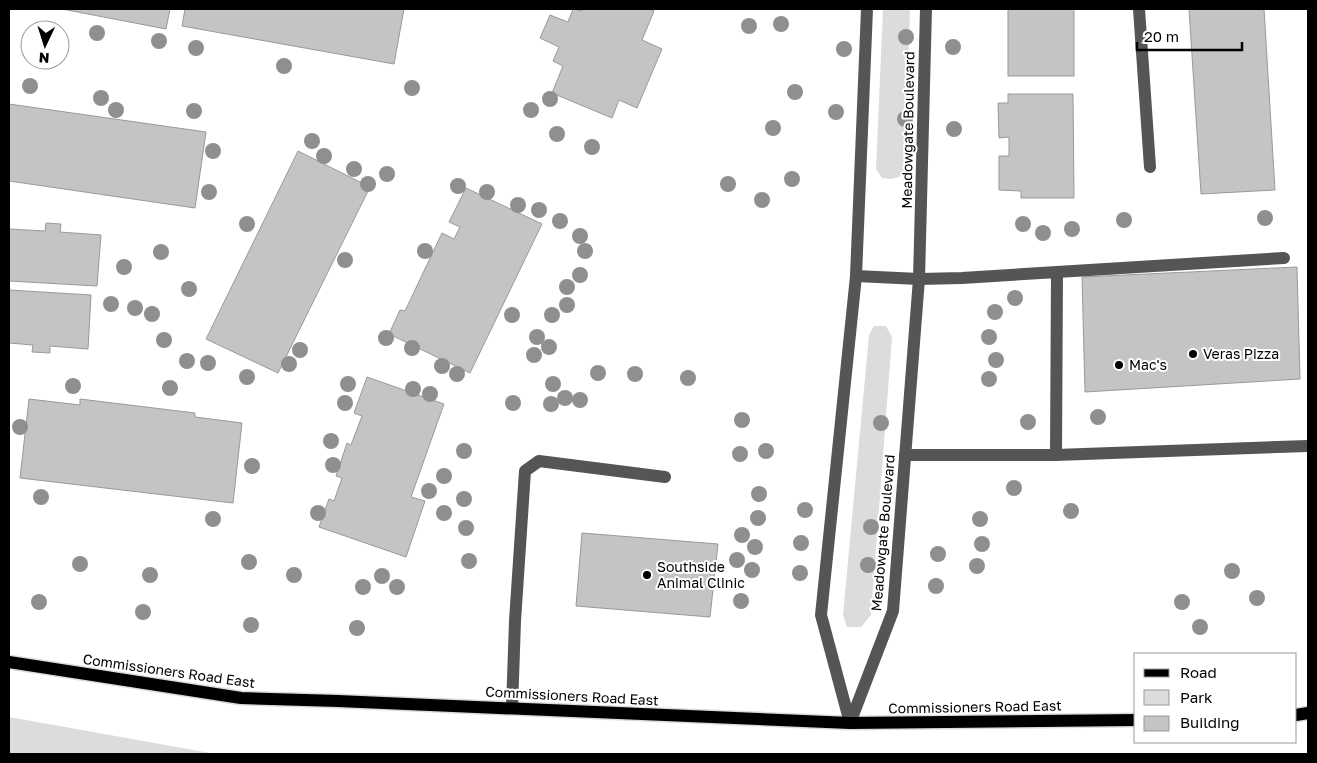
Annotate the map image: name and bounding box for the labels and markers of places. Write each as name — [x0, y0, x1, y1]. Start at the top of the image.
place label: Veras Pizza — [1203, 345, 1279, 362]
marker: Veras Pizza — [1187, 348, 1199, 360]
place label: Mac's — [1129, 356, 1167, 373]
marker: Mac's — [1113, 359, 1125, 371]
place label: Southside Animal Clinic — [657, 558, 745, 591]
marker: Southside Animal Clinic — [641, 569, 653, 581]

